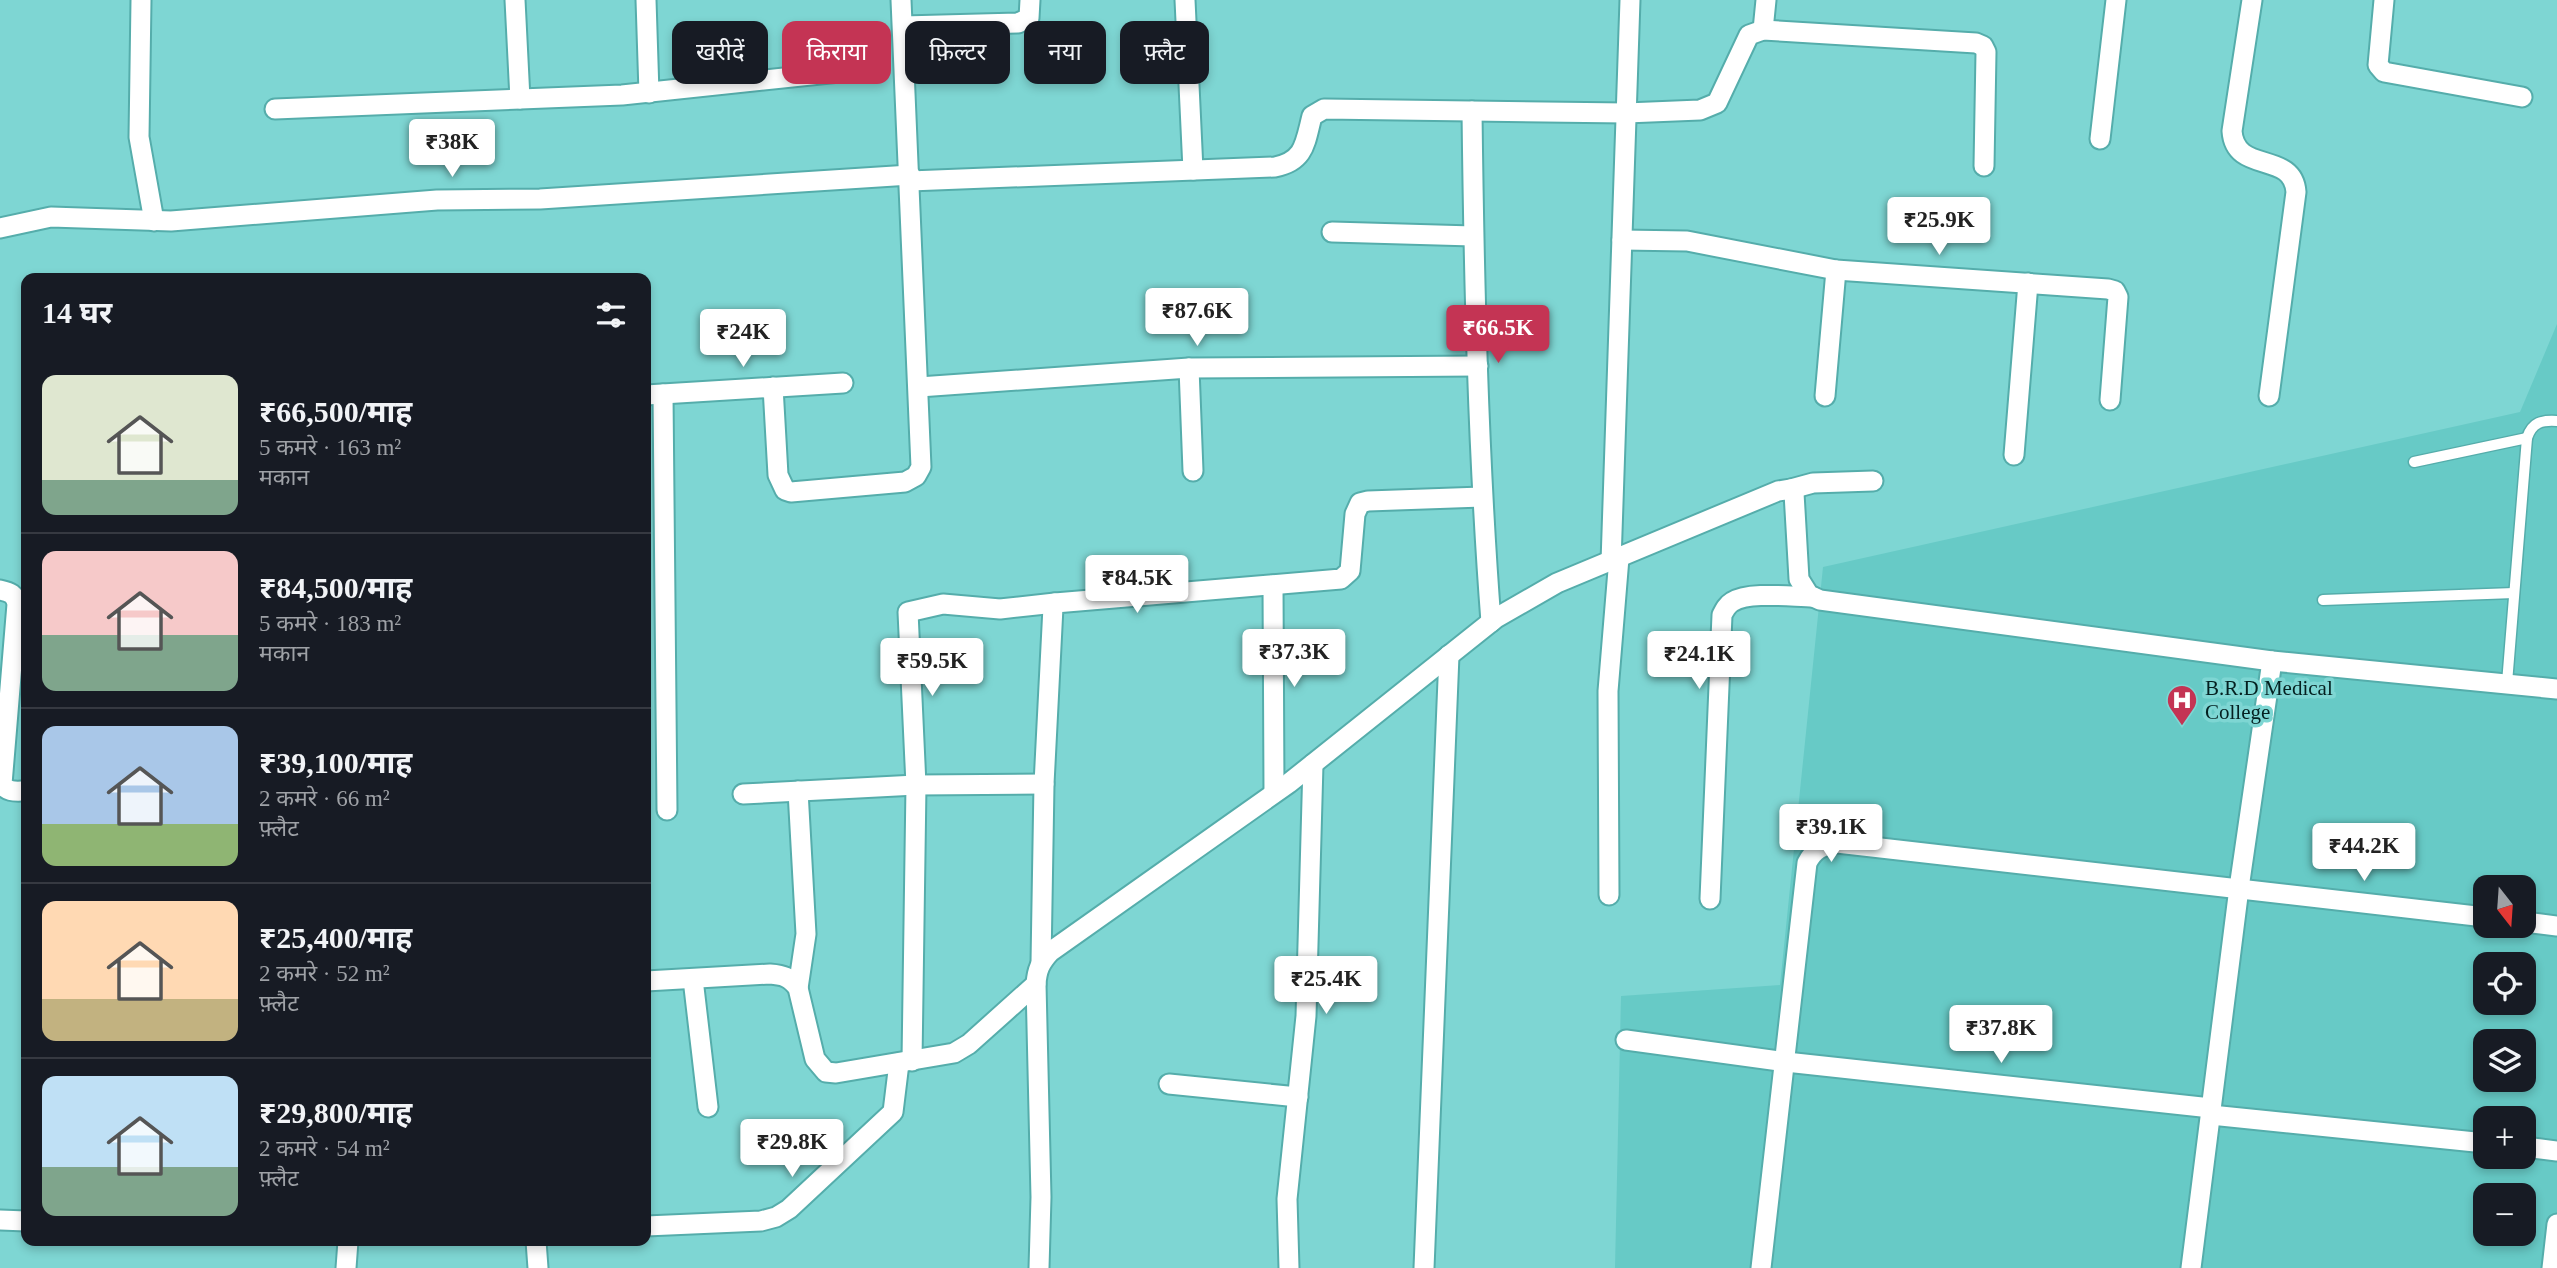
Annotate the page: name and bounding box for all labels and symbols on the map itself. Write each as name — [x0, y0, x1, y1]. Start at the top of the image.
pin: ₹38K — [411, 120, 493, 179]
pin: ₹25.9K — [1882, 198, 1996, 257]
pin: ₹87.6K — [1140, 288, 1254, 348]
pin: ₹66.5K — [1441, 306, 1555, 365]
pin: ₹24K — [702, 310, 784, 369]
pin: ₹84.5K — [1080, 556, 1194, 615]
pin: ₹37.3K — [1237, 630, 1351, 689]
pin: ₹24.1K — [1642, 632, 1756, 691]
pin: ₹59.5K — [875, 638, 989, 698]
place label: B.R.D Medical College — [2205, 676, 2333, 724]
hospital icon: B.R.D Medical College — [2165, 683, 2199, 727]
pin: ₹39.1K — [1774, 804, 1888, 864]
pin: ₹44.2K — [2307, 824, 2421, 883]
north arrow — [2473, 875, 2536, 938]
pin: ₹25.4K — [1269, 956, 1383, 1016]
pin: ₹37.8K — [1944, 1006, 2058, 1065]
pin: ₹29.8K — [735, 1120, 849, 1179]

